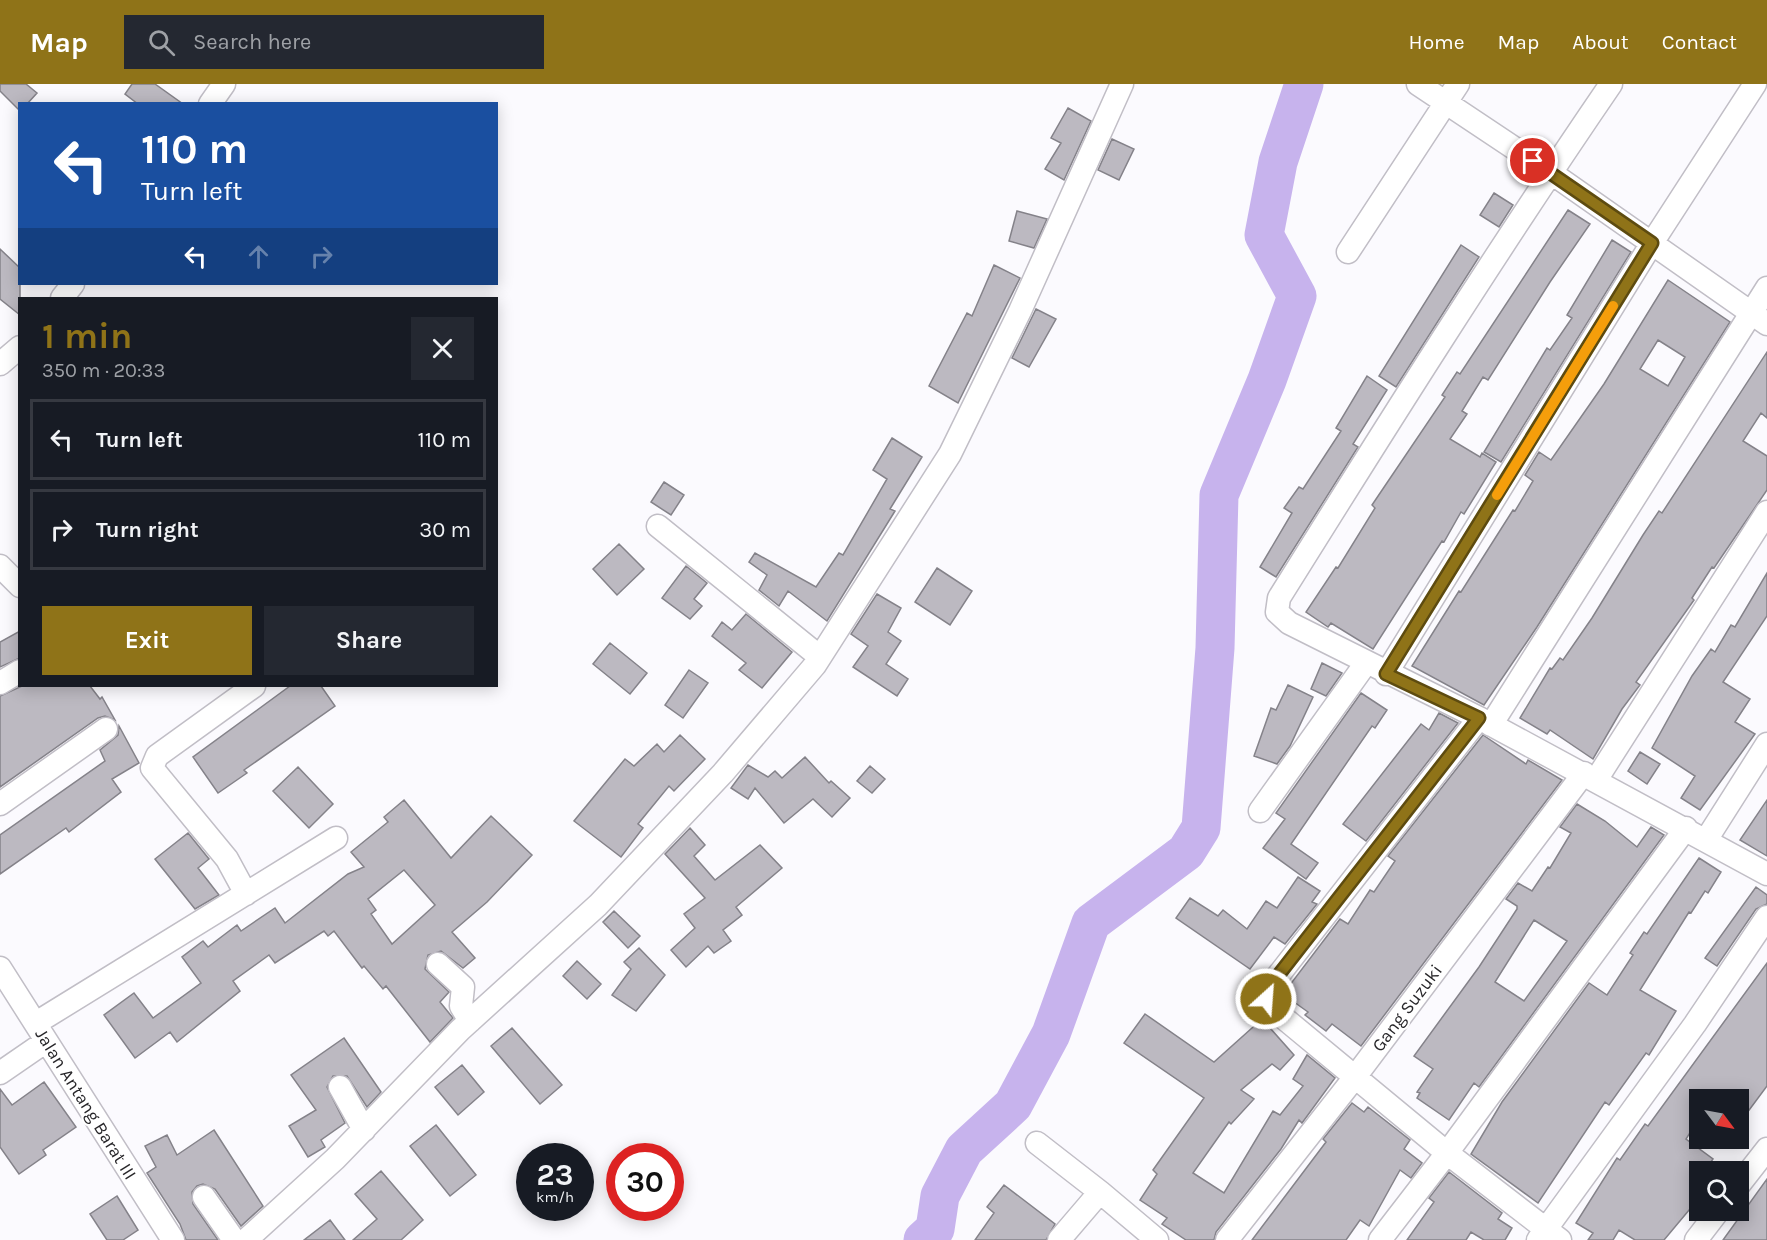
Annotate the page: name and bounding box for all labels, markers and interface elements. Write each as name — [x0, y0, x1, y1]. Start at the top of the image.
search box — [124, 15, 544, 69]
text: Map — [30, 26, 88, 59]
icon: search — [145, 26, 178, 59]
text: Search here — [193, 29, 311, 55]
text: Home — [1409, 30, 1465, 54]
text: Map — [1498, 30, 1539, 54]
text: About — [1572, 30, 1629, 54]
text: Contact — [1662, 30, 1737, 54]
text: 110 m — [141, 124, 248, 174]
icon: left — [42, 126, 120, 204]
pin — [1507, 135, 1558, 186]
icon: arrive — [1516, 144, 1549, 177]
text: Turn left — [141, 175, 242, 207]
icon: left — [179, 240, 212, 273]
icon: ahead — [242, 240, 275, 273]
icon: right — [305, 240, 338, 273]
text: 1 min — [42, 315, 132, 357]
button: close — [411, 317, 474, 380]
text: 350 m · 20:33 — [42, 359, 165, 382]
icon: left — [45, 423, 78, 456]
text: Turn left — [96, 427, 183, 453]
text: 110 m — [418, 427, 471, 453]
icon: right — [45, 513, 78, 546]
text: Turn right — [96, 517, 199, 543]
text: 30 m — [419, 517, 471, 543]
button: Exit — [42, 606, 252, 675]
button: Share — [264, 606, 474, 675]
street label: Gang Suzuki — [1367, 960, 1447, 1056]
position arrow — [1234, 967, 1298, 1031]
street label: Jalan Antang Barat III — [31, 1024, 141, 1184]
north arrow — [1689, 1089, 1749, 1149]
map controls — [1689, 1089, 1749, 1221]
speed limit sign: 30 — [606, 1143, 684, 1221]
text: 23 — [537, 1157, 573, 1193]
button: search — [1689, 1161, 1749, 1221]
text: km/h — [536, 1188, 574, 1206]

